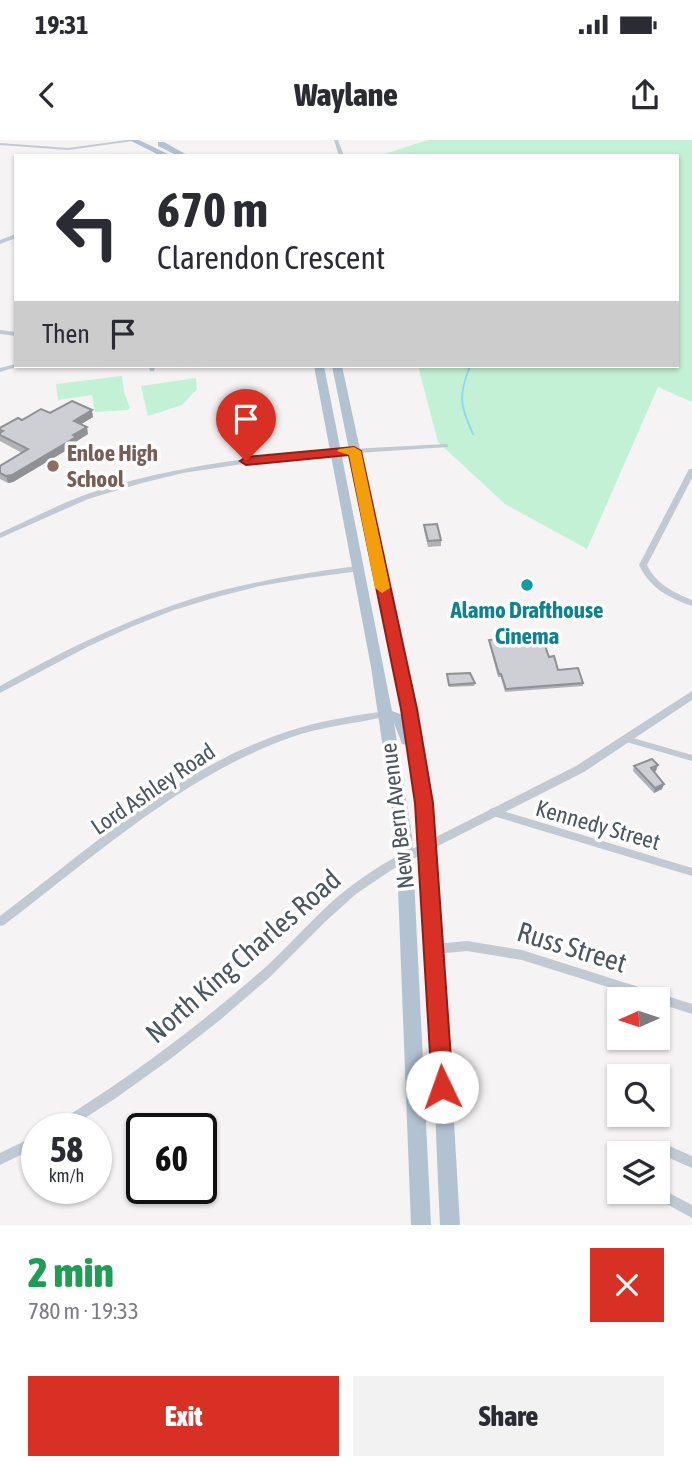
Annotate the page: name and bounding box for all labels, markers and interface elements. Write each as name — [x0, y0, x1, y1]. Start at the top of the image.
text: 19:31 — [35, 10, 89, 40]
icon: back — [28, 76, 66, 114]
text: Waylane — [294, 76, 398, 113]
icon: share — [626, 76, 664, 114]
text: 670 m — [157, 181, 268, 237]
icon: left — [42, 182, 133, 273]
text: Clarendon Crescent — [157, 239, 385, 276]
icon: arrive — [104, 315, 142, 353]
text: Then — [42, 319, 90, 349]
pin — [216, 389, 276, 461]
icon: arrive — [227, 400, 265, 438]
place label: Enloe High School — [67, 440, 158, 492]
marker: Enloe High School — [45, 458, 61, 474]
marker: Alamo Drafthouse Cinema — [519, 577, 535, 593]
place label: Alamo Drafthouse Cinema — [449, 597, 604, 649]
street label: Lord Ashley Road — [86, 738, 220, 840]
street label: New Bern Avenue — [375, 742, 419, 890]
street label: Kennedy Street — [533, 795, 663, 855]
street label: North King Charles Road — [139, 863, 347, 1049]
street label: Russ Street — [514, 915, 630, 979]
north arrow — [607, 987, 670, 1050]
map controls — [607, 987, 670, 1204]
position arrow — [405, 1050, 479, 1124]
button: search — [607, 1064, 670, 1127]
speed limit sign: 60 — [126, 1113, 217, 1204]
text: 58 — [50, 1129, 83, 1169]
button: layers — [607, 1141, 670, 1204]
text: km/h — [49, 1165, 84, 1186]
text: 2 min — [28, 1248, 114, 1296]
button: close — [590, 1248, 664, 1322]
text: 780 m · 19:33 — [28, 1298, 139, 1324]
button: Exit — [28, 1376, 339, 1456]
button: Share — [353, 1376, 664, 1456]

